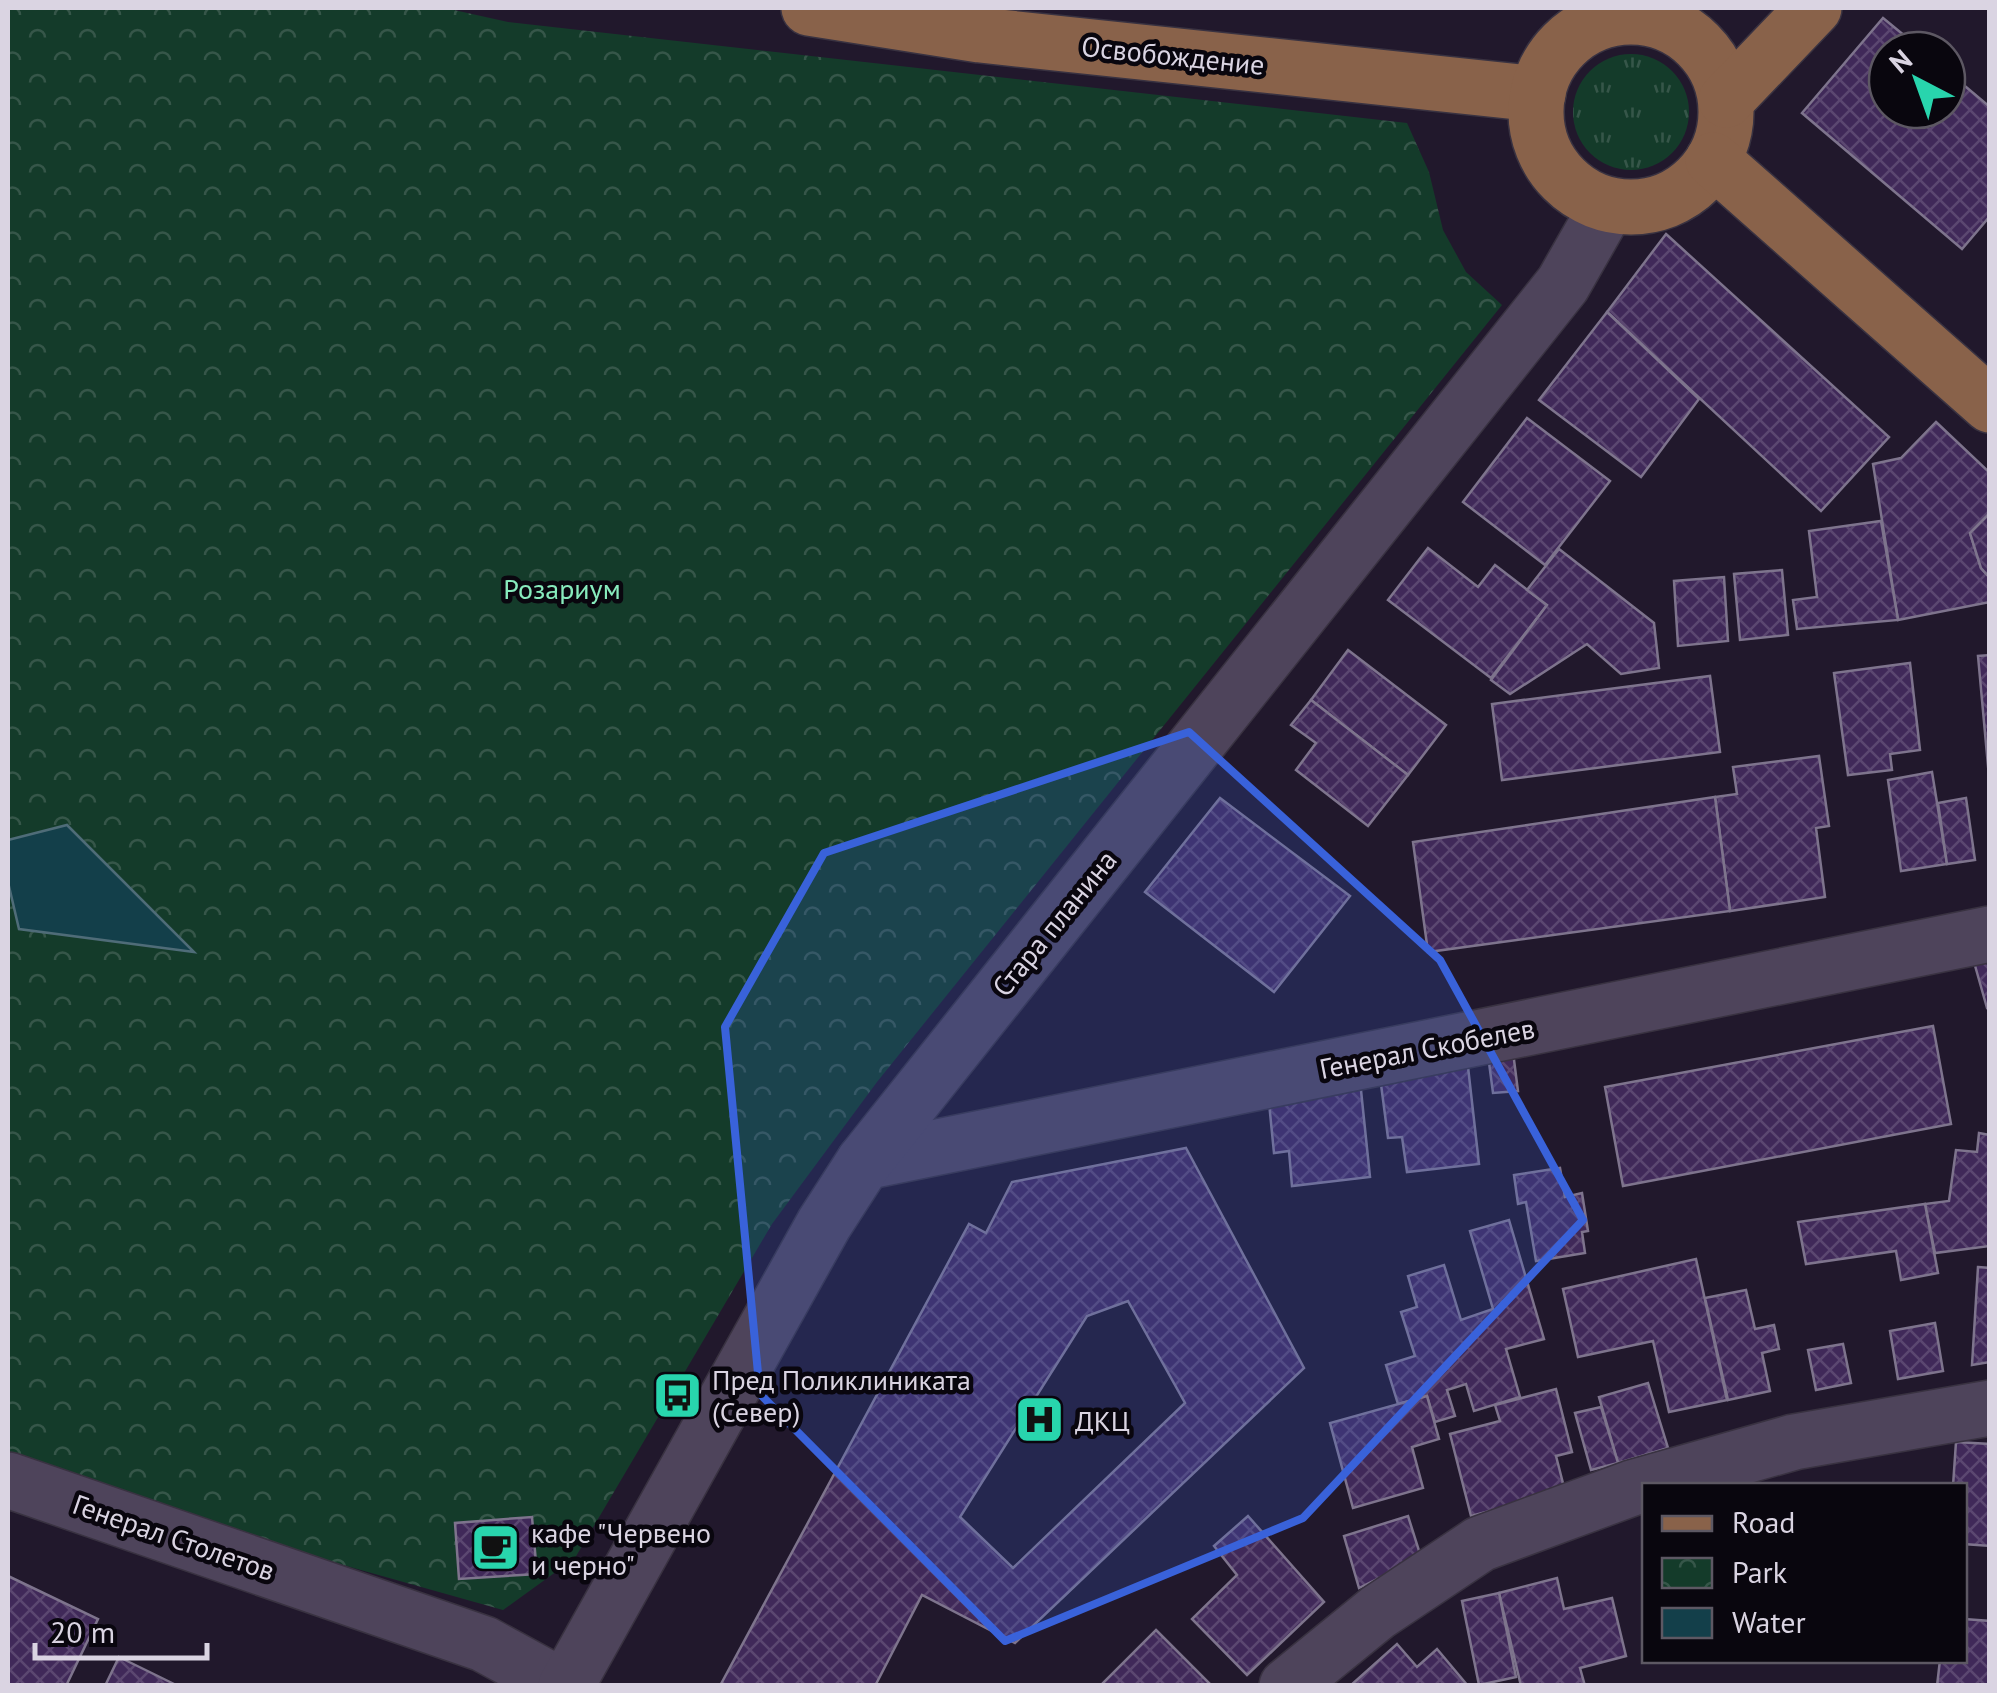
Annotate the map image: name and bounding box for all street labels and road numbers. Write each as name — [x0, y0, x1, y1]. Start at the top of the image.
street label: Освобождение — [1080, 27, 1266, 83]
street label: Стара планина — [984, 842, 1124, 1004]
street label: Генерал Скобелев — [1316, 1009, 1538, 1087]
street label: Генерал Столетов — [68, 1485, 280, 1589]

